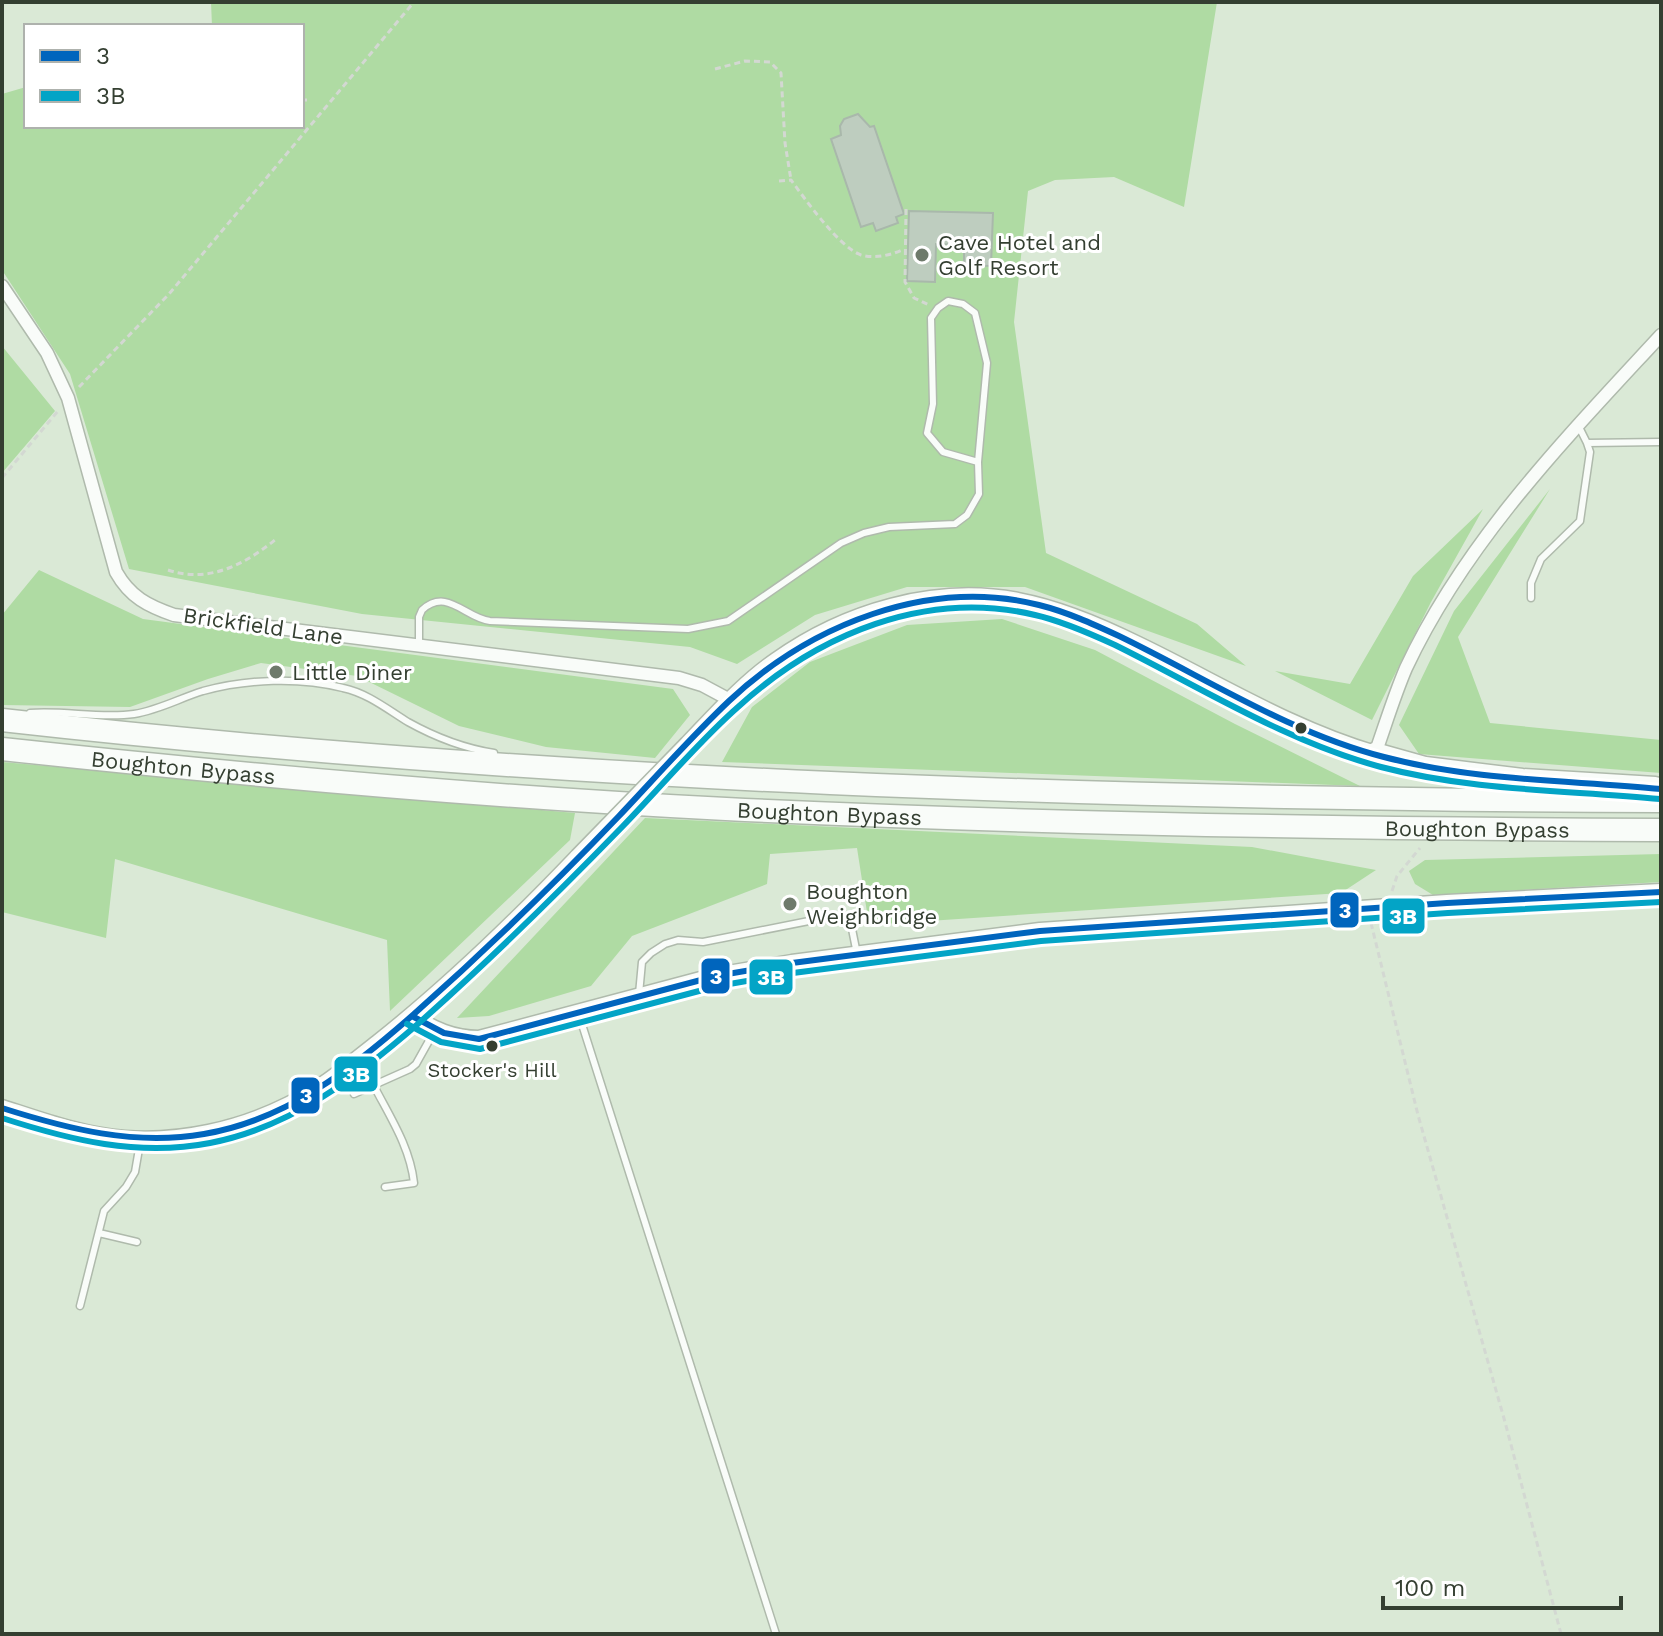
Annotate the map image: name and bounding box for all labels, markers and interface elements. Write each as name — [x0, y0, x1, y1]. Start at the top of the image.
legend — [24, 24, 304, 128]
text: 3 — [96, 42, 110, 70]
text: 3B — [96, 82, 126, 110]
place label: Cave Hotel and Golf Resort — [938, 230, 1101, 280]
marker: Cave Hotel and Golf Resort — [913, 246, 931, 264]
street label: Brickfield Lane — [181, 602, 345, 650]
place label: Little Diner — [292, 660, 412, 685]
marker: Little Diner — [267, 663, 285, 681]
unlabelled marker — [1293, 720, 1309, 736]
street label: Boughton Bypass — [90, 746, 276, 789]
street label: Boughton Bypass — [736, 797, 922, 830]
street label: Boughton Bypass — [1384, 815, 1570, 842]
place label: Boughton Weighbridge — [806, 879, 937, 929]
line badge: 3 — [1329, 891, 1360, 929]
marker: Boughton Weighbridge — [781, 895, 799, 913]
line badge: 3B — [1381, 897, 1426, 935]
text: 3 — [1338, 898, 1352, 923]
text: 3B — [1389, 904, 1417, 929]
line badge: 3 — [700, 957, 731, 995]
line badge: 3B — [748, 958, 794, 996]
text: 3 — [709, 964, 723, 989]
text: 3B — [757, 965, 785, 990]
marker: Stocker's Hill — [484, 1038, 500, 1054]
line badge: 3B — [333, 1055, 379, 1093]
place label: Stocker's Hill — [427, 1058, 557, 1082]
text: 3B — [342, 1062, 370, 1087]
line badge: 3 — [290, 1076, 321, 1115]
text: 3 — [299, 1083, 313, 1108]
scale bar — [1383, 1560, 1621, 1610]
text: 100 m — [1395, 1574, 1465, 1602]

